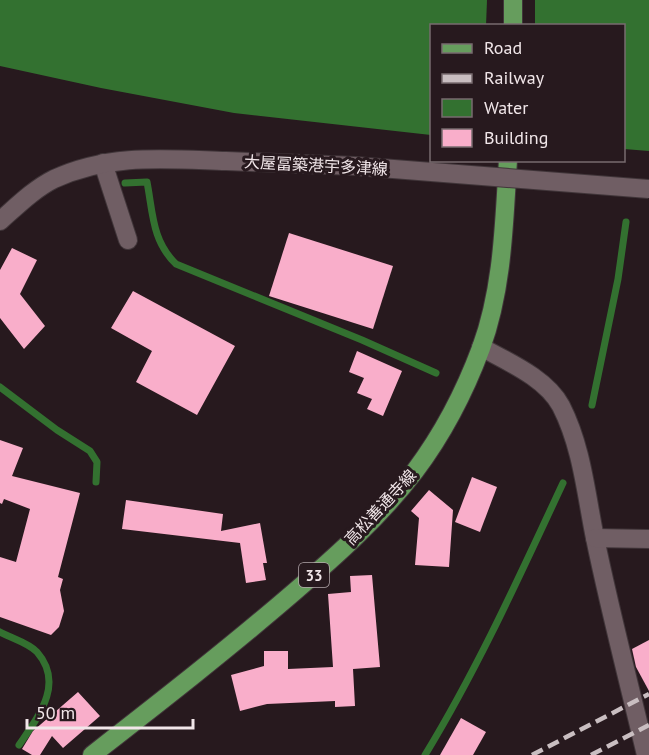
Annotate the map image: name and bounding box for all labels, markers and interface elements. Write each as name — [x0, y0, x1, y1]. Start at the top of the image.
legend — [430, 24, 625, 162]
text: Road — [484, 36, 522, 59]
text: Railway — [484, 66, 545, 89]
text: Water — [484, 96, 528, 119]
text: Building — [484, 126, 548, 149]
street label: 大屋冨築港宇多津線 — [244, 151, 388, 179]
street label: 高松善通寺線 — [340, 465, 420, 549]
road number: 33 — [299, 563, 329, 587]
scale bar — [27, 692, 194, 730]
text: 50 m — [36, 701, 75, 724]

